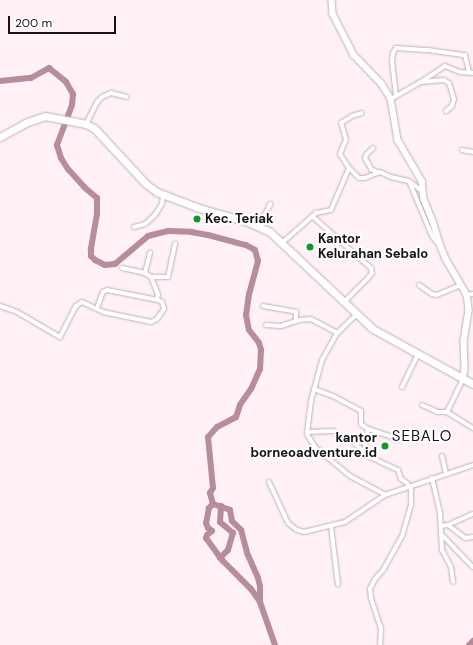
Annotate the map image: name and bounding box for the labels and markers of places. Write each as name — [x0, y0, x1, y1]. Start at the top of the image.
place label: Kec. Teriak — [205, 211, 273, 227]
marker: Kec. Teriak — [192, 214, 202, 224]
place label: Kantor Kelurahan Sebalo — [318, 232, 428, 263]
marker: Kantor Kelurahan Sebalo — [305, 242, 315, 252]
place label: kantor borneoadventure.id — [250, 431, 377, 462]
marker: kantor borneoadventure.id — [380, 441, 390, 451]

